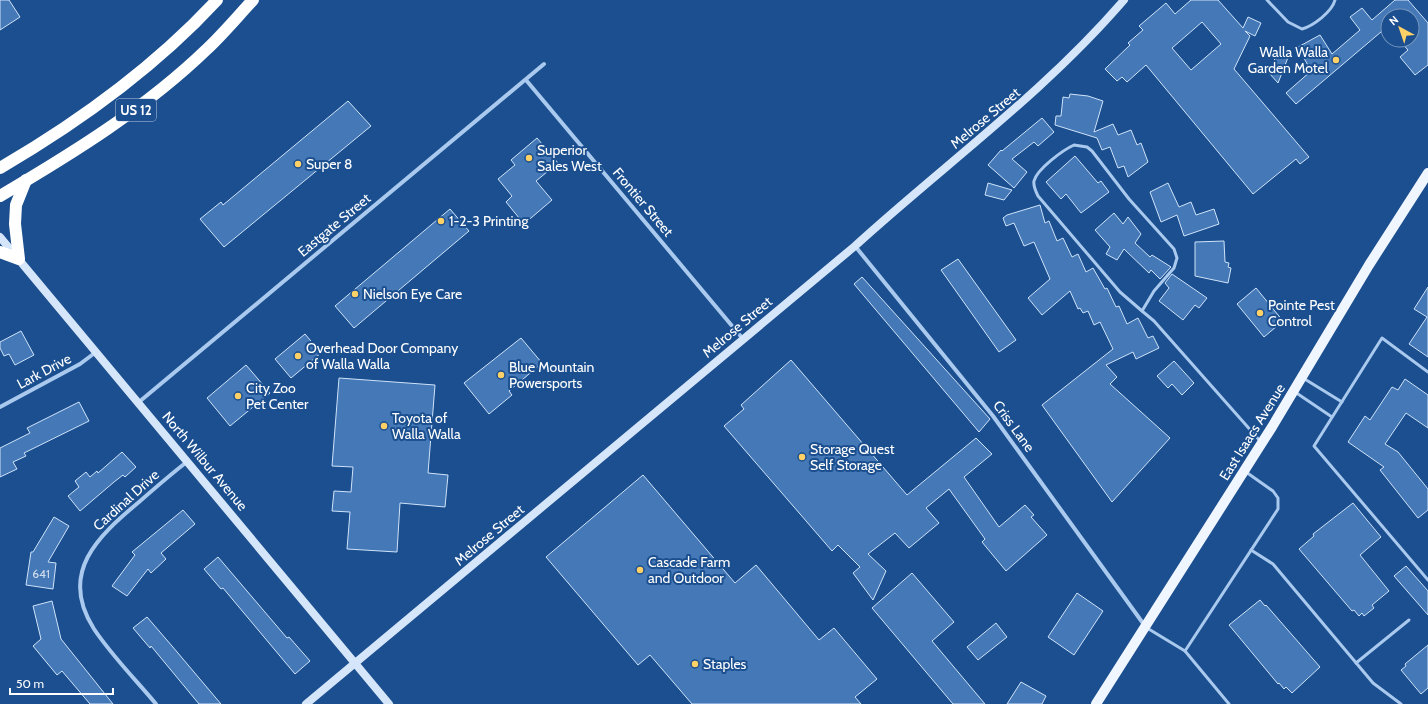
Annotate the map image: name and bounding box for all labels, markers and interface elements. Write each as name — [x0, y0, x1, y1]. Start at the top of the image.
north arrow — [1380, 8, 1420, 48]
text: N — [1386, 12, 1401, 28]
place label: Walla Walla Garden Motel — [1248, 43, 1329, 77]
marker: Walla Walla Garden Motel — [1331, 55, 1341, 65]
street label: Melrose Street — [946, 83, 1024, 152]
road number: US 12 — [116, 99, 156, 121]
place label: Superior Sales West — [537, 141, 602, 175]
marker: Superior Sales West — [524, 153, 534, 163]
place label: Super 8 — [306, 155, 352, 173]
marker: Super 8 — [293, 159, 303, 169]
street label: Frontier Street — [609, 164, 677, 240]
street label: Eastgate Street — [294, 189, 374, 261]
place label: 1-2-3 Printing — [449, 212, 529, 230]
marker: 1-2-3 Printing — [436, 216, 446, 226]
place label: Nielson Eye Care — [363, 285, 462, 303]
marker: Nielson Eye Care — [350, 289, 360, 299]
street label: Melrose Street — [698, 292, 776, 361]
place label: Pointe Pest Control — [1268, 296, 1335, 330]
marker: Pointe Pest Control — [1255, 308, 1265, 318]
place label: Overhead Door Company of Walla Walla — [306, 339, 458, 373]
street label: Lark Drive — [14, 349, 74, 393]
marker: Overhead Door Company of Walla Walla — [293, 351, 303, 361]
place label: Blue Mountain Powersports — [509, 358, 595, 392]
marker: Blue Mountain Powersports — [496, 370, 506, 380]
place label: City Zoo Pet Center — [246, 379, 309, 413]
street label: East Isaacs Avenue — [1215, 380, 1289, 484]
marker: City Zoo Pet Center — [233, 391, 243, 401]
street label: Criss Lane — [989, 397, 1039, 455]
street label: North Wilbur Avenue — [158, 408, 252, 514]
place label: Toyota of Walla Walla — [392, 409, 461, 443]
marker: Toyota of Walla Walla — [379, 421, 389, 431]
place label: Storage Quest Self Storage — [810, 440, 895, 474]
marker: Storage Quest Self Storage — [797, 452, 807, 462]
street label: Cardinal Drive — [89, 466, 163, 534]
street label: Melrose Street — [450, 500, 528, 569]
place label: Cascade Farm and Outdoor — [648, 553, 730, 587]
marker: Cascade Farm and Outdoor — [635, 565, 645, 575]
house number: 641 — [32, 566, 50, 581]
place label: Staples — [703, 655, 747, 673]
marker: Staples — [690, 659, 700, 669]
scale bar — [10, 670, 113, 696]
text: 50 m — [16, 676, 44, 691]

